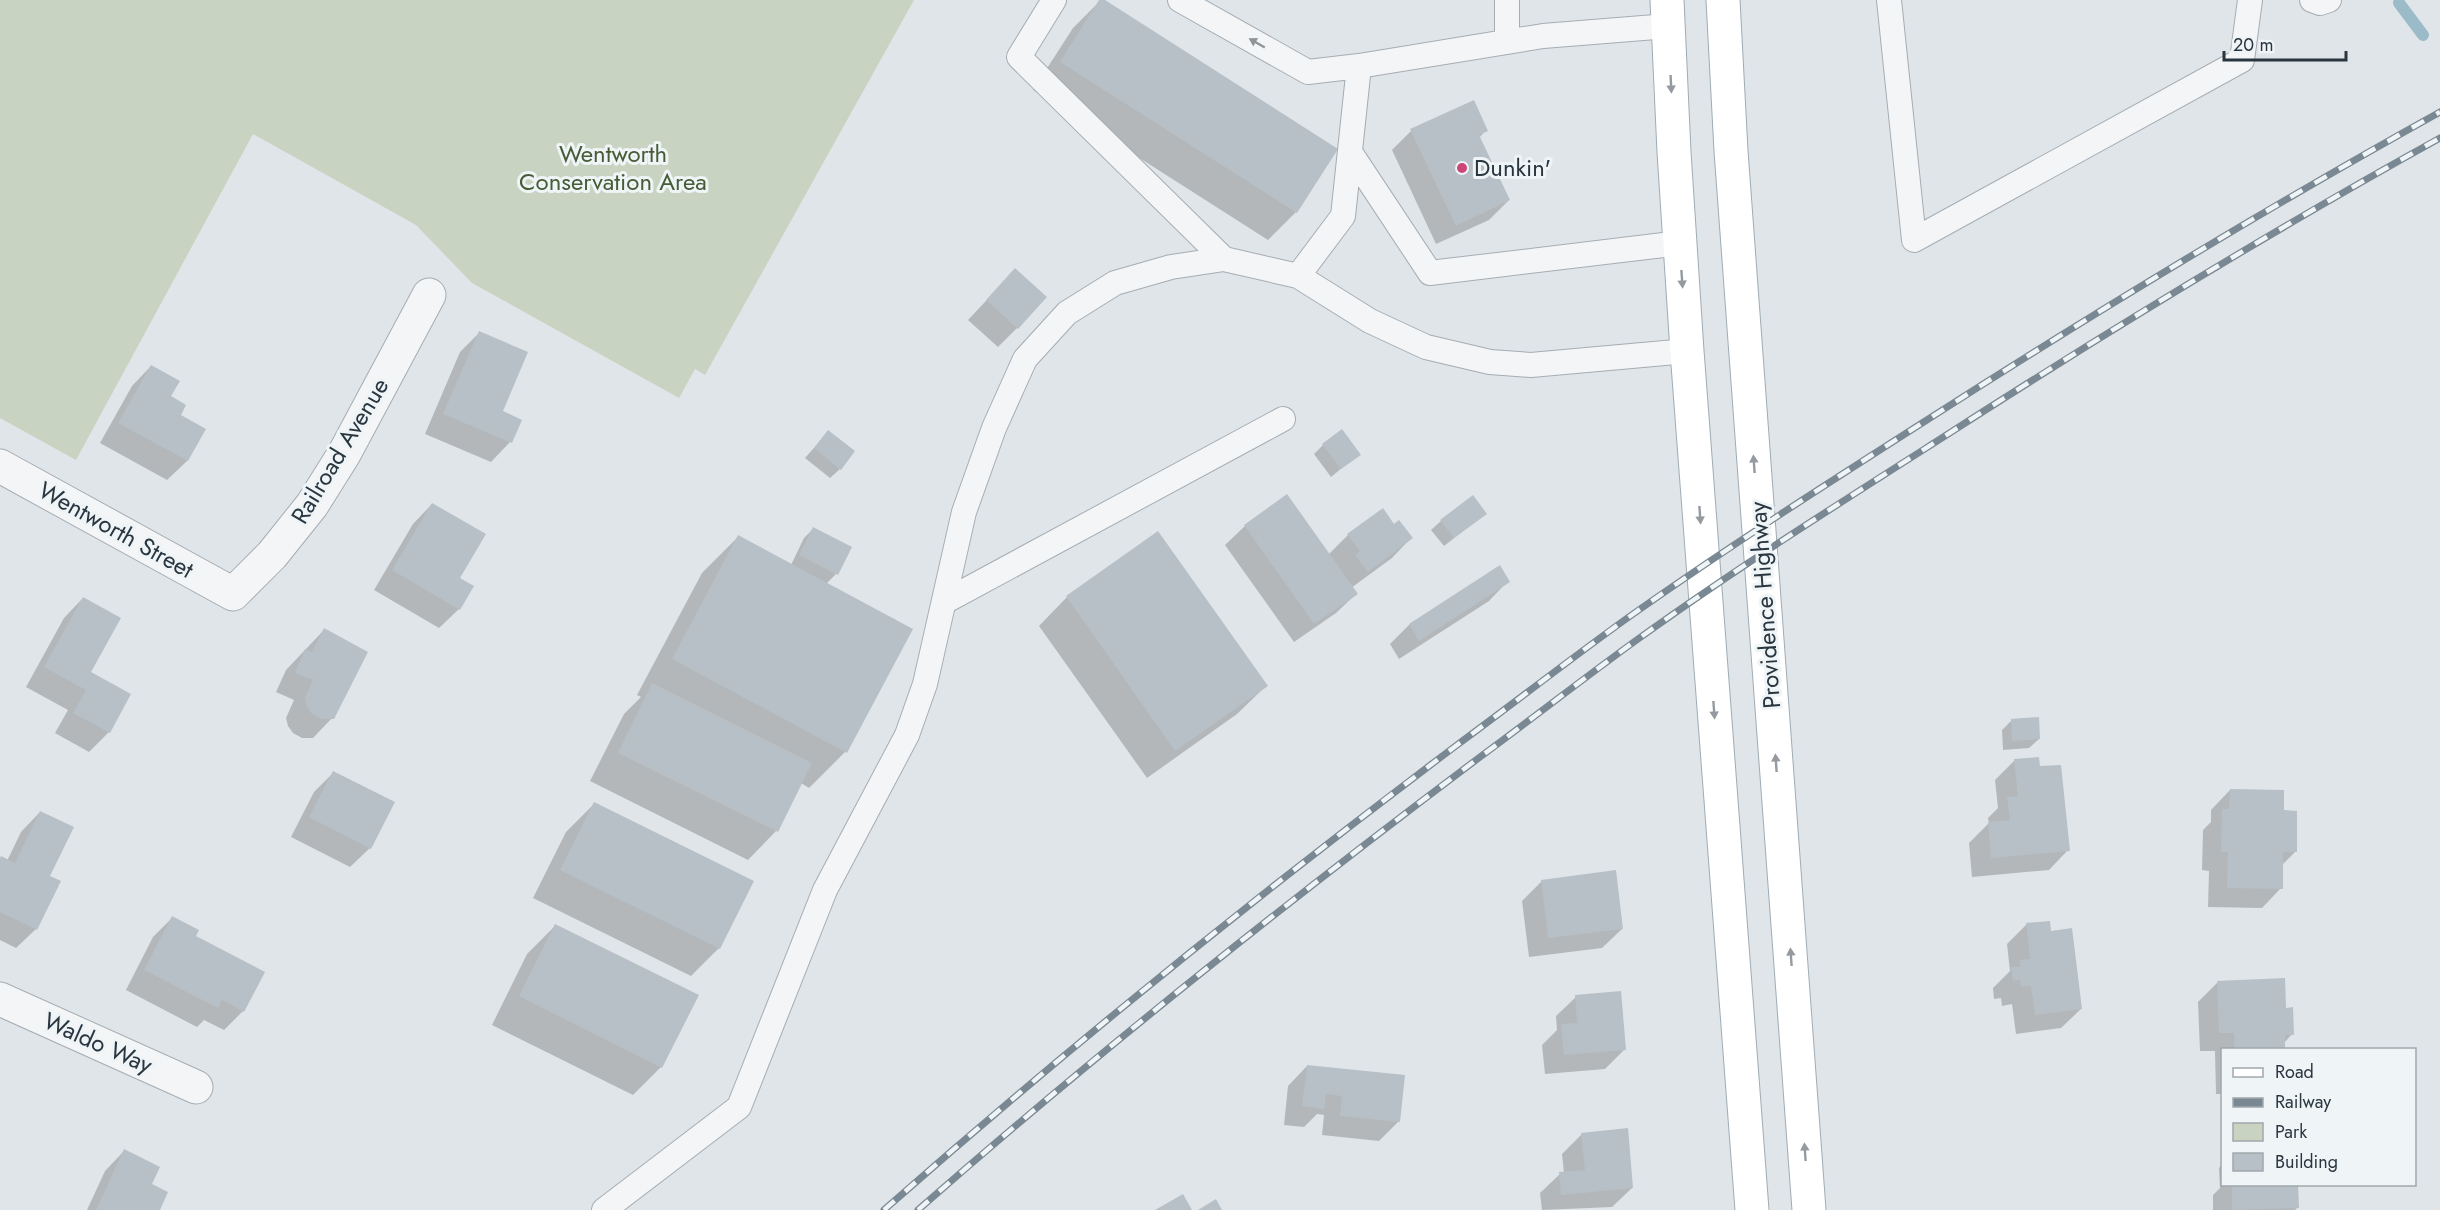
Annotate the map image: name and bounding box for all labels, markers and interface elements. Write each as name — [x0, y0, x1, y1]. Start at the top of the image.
scale bar — [2224, 24, 2346, 62]
text: 20 m — [2233, 32, 2273, 58]
one-way arrow — [1249, 38, 1265, 49]
one-way arrow — [1666, 75, 1675, 94]
park label: Wentworth Conservation Area — [519, 136, 707, 199]
place label: Dunkin' — [1474, 150, 1551, 185]
marker: Dunkin' — [1455, 161, 1469, 175]
one-way arrow — [1678, 270, 1687, 289]
street label: Railroad Avenue — [282, 371, 397, 530]
one-way arrow — [1749, 454, 1759, 473]
street label: Wentworth Street — [32, 472, 200, 587]
street label: Providence Highway — [1740, 500, 1789, 710]
one-way arrow — [1695, 506, 1704, 525]
one-way arrow — [1710, 700, 1719, 719]
one-way arrow — [1772, 753, 1781, 772]
one-way arrow — [1786, 948, 1795, 967]
street label: Waldo Way — [38, 1003, 159, 1082]
legend — [2221, 1048, 2416, 1186]
text: Road — [2275, 1059, 2314, 1085]
text: Railway — [2275, 1089, 2331, 1115]
text: Park — [2275, 1119, 2307, 1145]
one-way arrow — [1800, 1142, 1810, 1161]
text: Building — [2275, 1149, 2338, 1175]

